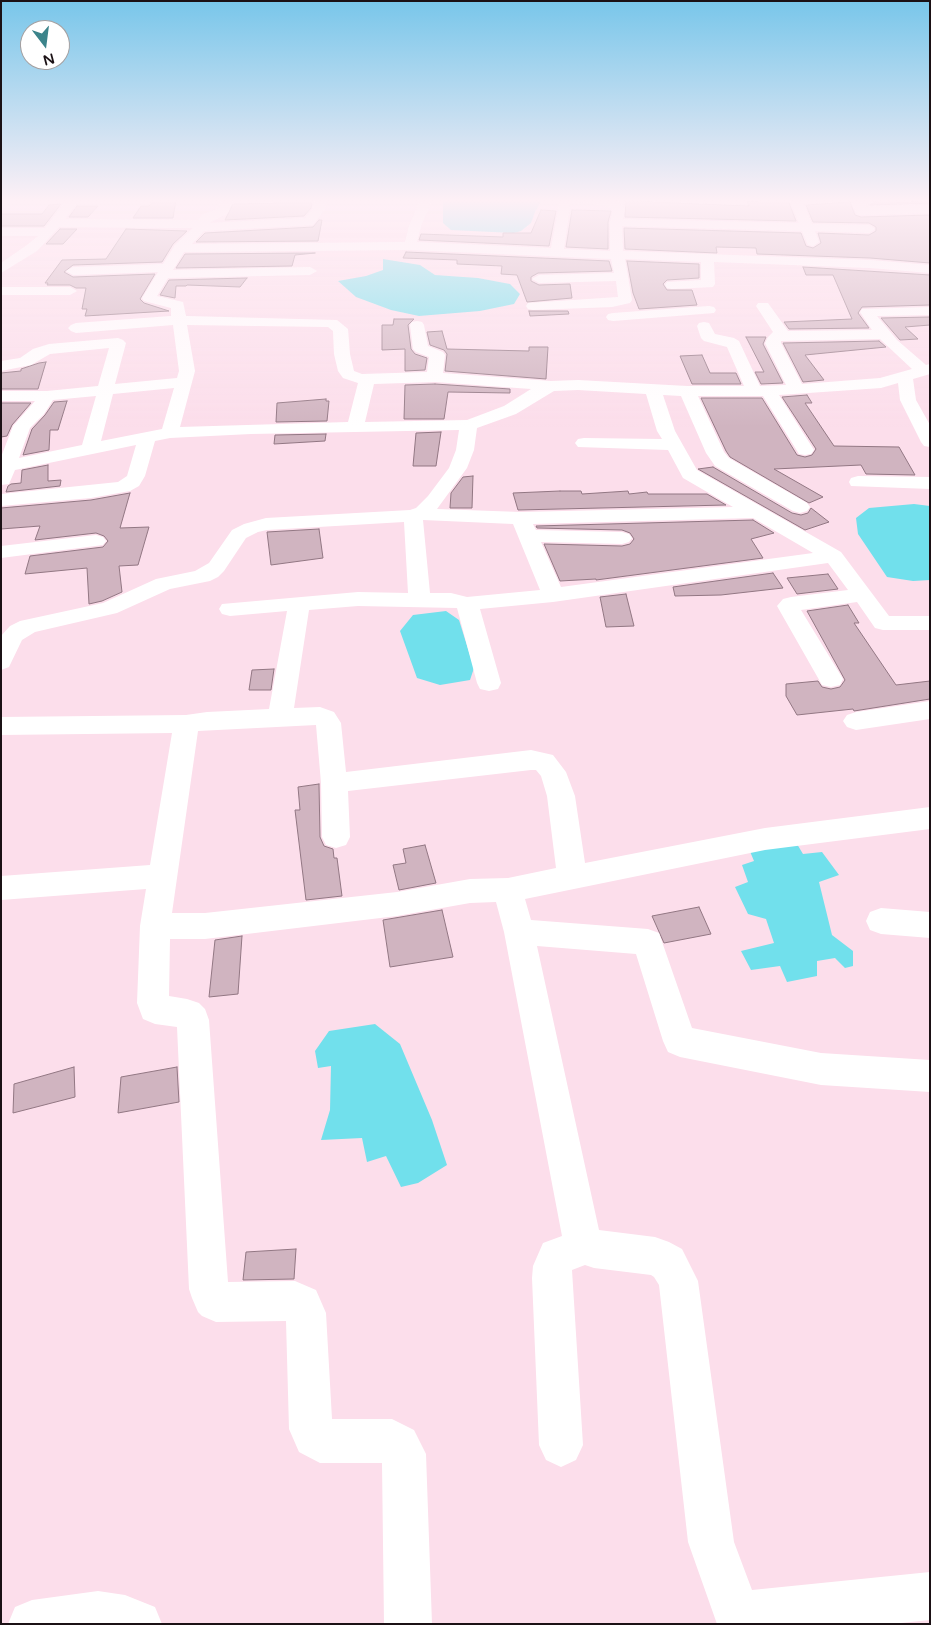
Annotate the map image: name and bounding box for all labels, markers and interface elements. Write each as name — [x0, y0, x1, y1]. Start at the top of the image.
north arrow — [20, 20, 70, 70]
text: N — [41, 49, 56, 69]

